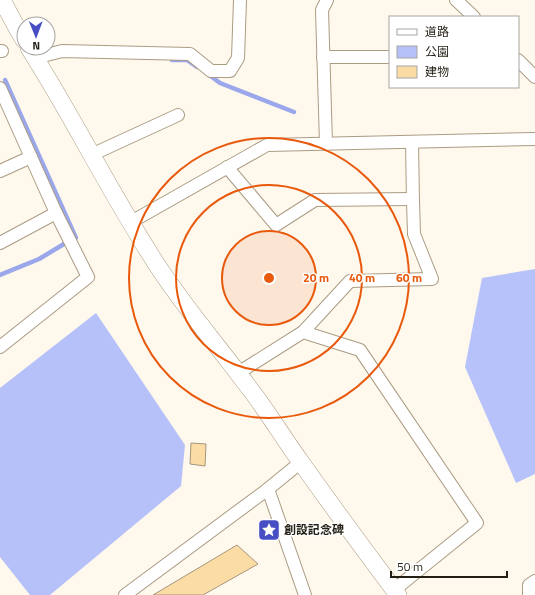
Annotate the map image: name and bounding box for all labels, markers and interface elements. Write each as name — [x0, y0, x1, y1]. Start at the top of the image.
north arrow — [16, 16, 56, 56]
legend — [389, 16, 519, 88]
text: 道路 — [425, 22, 449, 41]
text: N — [32, 38, 40, 54]
text: 公園 — [425, 42, 449, 61]
text: 建物 — [425, 62, 449, 81]
text: 20 m — [303, 268, 329, 287]
text: 40 m — [349, 268, 375, 287]
text: 60 m — [396, 268, 422, 287]
centre of rings — [262, 271, 276, 285]
place icon: 創設記念碑 — [256, 517, 282, 543]
place label: 創設記念碑 — [284, 520, 344, 539]
scale bar — [391, 553, 507, 579]
text: 50 m — [397, 557, 423, 576]

